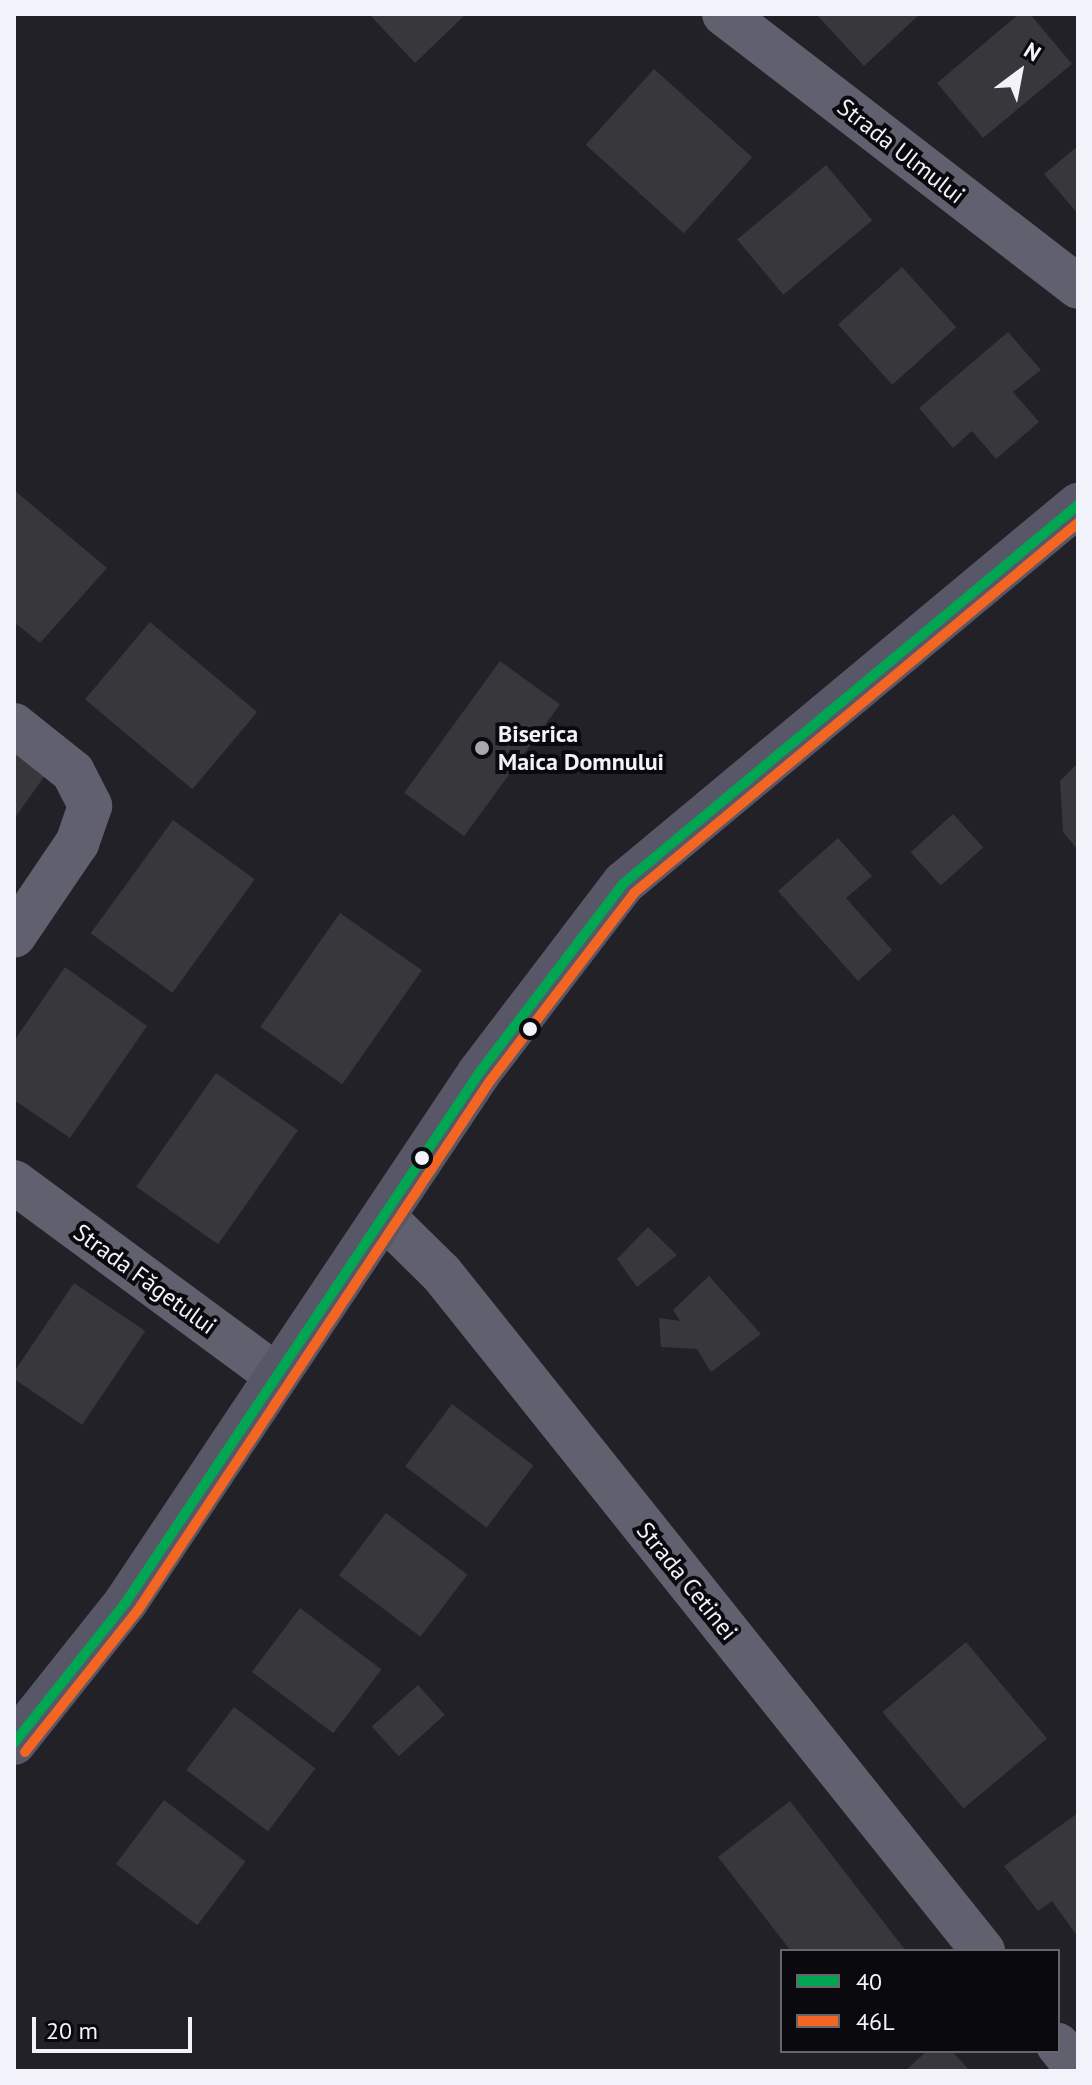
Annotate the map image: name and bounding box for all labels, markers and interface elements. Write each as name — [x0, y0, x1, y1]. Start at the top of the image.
north arrow — [980, 32, 1060, 112]
text: N — [1019, 36, 1046, 67]
street label: Strada Ulmului — [832, 92, 970, 210]
place label: Biserica Maica Domnului — [498, 720, 664, 776]
marker: Biserica Maica Domnului — [473, 739, 491, 757]
unlabelled marker — [522, 1021, 538, 1037]
unlabelled marker — [414, 1150, 430, 1166]
street label: Strada Făgetului — [68, 1218, 222, 1340]
street label: Strada Cetinei — [631, 1516, 743, 1646]
legend — [780, 1949, 1060, 2053]
text: 40 — [856, 1966, 882, 1997]
scale bar — [36, 2001, 196, 2051]
text: 46L — [856, 2006, 895, 2037]
text: 20 m — [46, 2015, 98, 2046]

